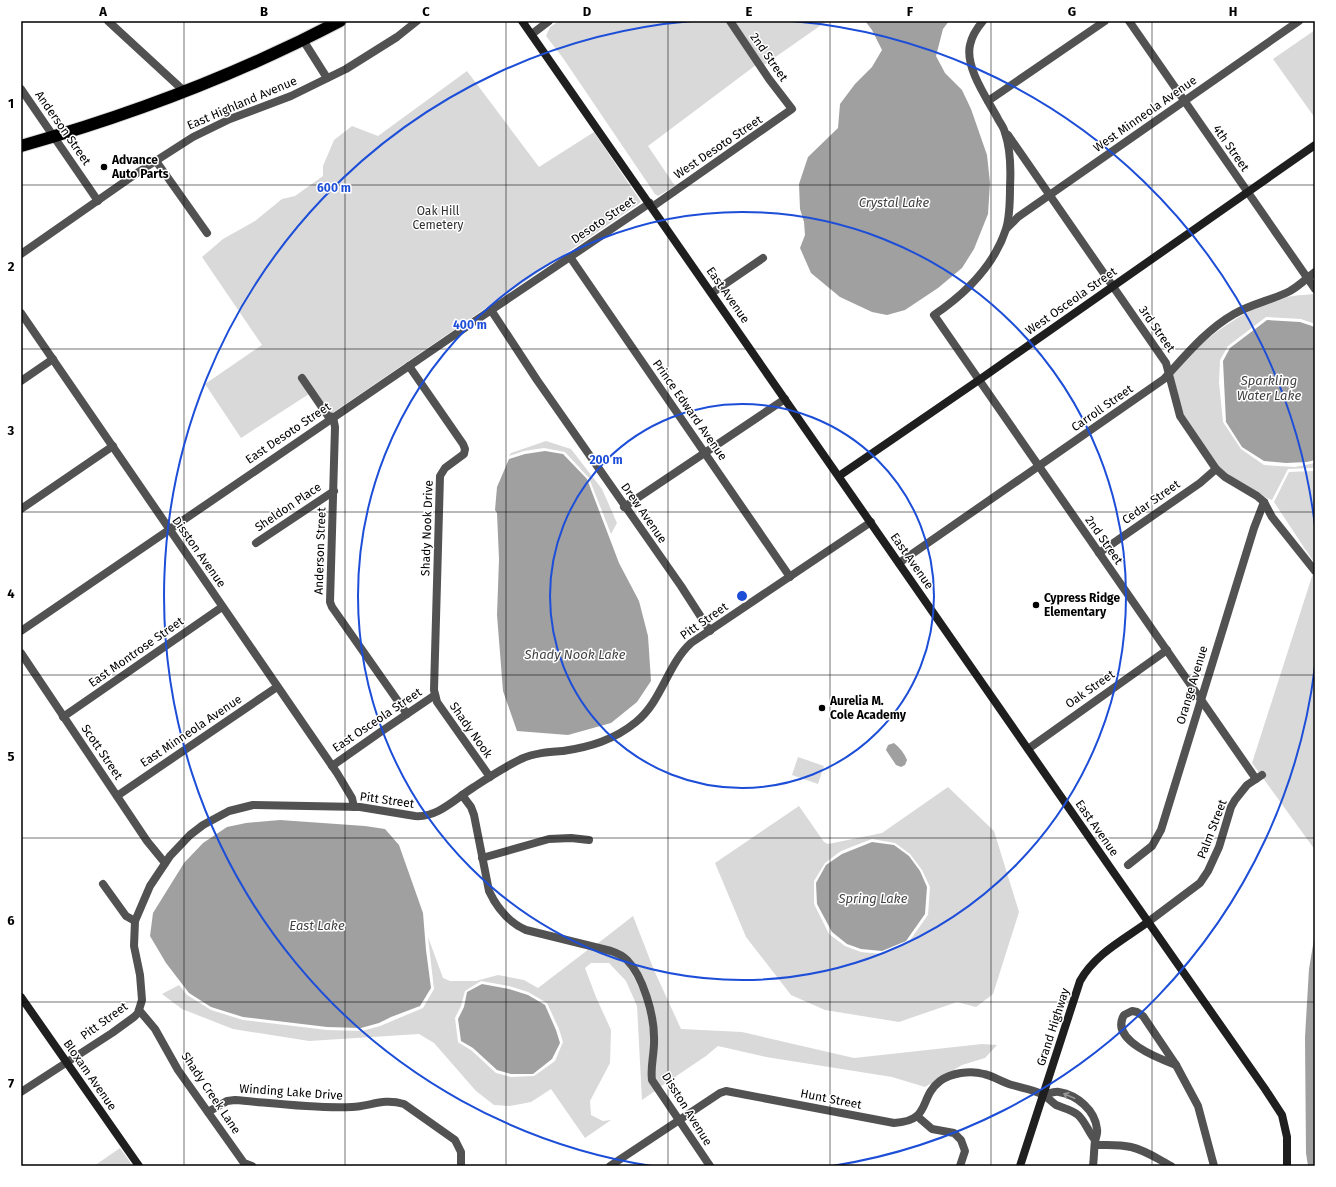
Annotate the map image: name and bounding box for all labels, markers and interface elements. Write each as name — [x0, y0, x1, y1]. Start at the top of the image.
text: A — [98, 4, 107, 19]
text: B — [260, 4, 268, 19]
text: C — [422, 4, 430, 19]
text: D — [583, 4, 592, 19]
text: E — [746, 4, 753, 19]
text: F — [907, 4, 914, 19]
text: G — [1068, 4, 1076, 19]
text: H — [1229, 4, 1237, 19]
street label: 2nd Street — [747, 30, 791, 84]
street label: West Minneola Avenue — [1091, 73, 1199, 155]
street label: East Highland Avenue — [185, 74, 299, 132]
street label: Anderson Street — [32, 88, 94, 168]
text: 1 — [8, 96, 14, 111]
street label: West Desoto Street — [671, 112, 765, 182]
street label: 4th Street — [1210, 122, 1252, 174]
place label: Advance Auto Parts — [111, 153, 169, 181]
marker: Advance Auto Parts — [99, 162, 109, 172]
text: 600 m — [317, 181, 351, 195]
street label: Desoto Street — [569, 193, 638, 246]
water label: Crystal Lake — [859, 195, 929, 210]
park label: Oak Hill Cemetery — [412, 204, 464, 232]
text: 2 — [8, 259, 15, 274]
street label: East Avenue — [703, 264, 753, 326]
street label: West Osceola Street — [1023, 264, 1120, 338]
street label: 3rd Street — [1136, 303, 1178, 355]
text: 400 m — [453, 318, 487, 332]
street label: Prince Edward Avenue — [650, 357, 730, 463]
water label: Sparkling Water Lake — [1237, 373, 1302, 403]
street label: Carroll Street — [1069, 381, 1136, 434]
street label: East Desoto Street — [243, 399, 334, 467]
text: 3 — [7, 423, 15, 438]
text: 200 m — [589, 453, 623, 467]
street label: Cedar Street — [1120, 477, 1183, 527]
street label: Sheldon Place — [252, 480, 324, 534]
street label: Shady Nook Drive — [418, 480, 436, 576]
street label: Drew Avenue — [618, 480, 670, 546]
street label: Anderson Street — [311, 506, 329, 595]
street label: 2nd Street — [1082, 513, 1126, 567]
street label: Disston Avenue — [169, 514, 229, 590]
street label: East Avenue — [887, 530, 937, 592]
text: 4 — [7, 586, 15, 601]
centre of rings — [735, 589, 749, 603]
place label: Cypress Ridge Elementary — [1044, 591, 1120, 619]
street label: Pitt Street — [678, 599, 731, 642]
marker: Cypress Ridge Elementary — [1031, 600, 1041, 610]
street label: East Montrose Street — [86, 614, 187, 690]
street label: Orange Avenue — [1173, 644, 1211, 726]
water label: Shady Nook Lake — [524, 647, 626, 662]
street label: Oak Street — [1063, 667, 1118, 711]
street label: East Osceola Street — [330, 685, 425, 755]
street label: East Minneola Avenue — [138, 692, 244, 770]
place label: Aurelia M. Cole Academy — [829, 694, 907, 722]
street label: Shady Nook — [447, 699, 496, 761]
marker: Aurelia M. Cole Academy — [817, 703, 827, 713]
street label: Scott Street — [78, 722, 126, 783]
text: 5 — [8, 749, 15, 764]
street label: Pitt Street — [359, 789, 416, 811]
street label: East Avenue — [1072, 797, 1122, 859]
street label: Palm Street — [1194, 797, 1230, 861]
water label: Spring Lake — [838, 891, 908, 906]
text: 6 — [7, 913, 15, 928]
water label: East Lake — [289, 918, 345, 933]
street label: Grand Highway — [1034, 986, 1072, 1068]
street label: Pitt Street — [78, 999, 131, 1043]
street label: Bloxam Avenue — [60, 1037, 120, 1113]
street label: Shady Creek Lane — [178, 1049, 244, 1137]
street label: Disston Avenue — [659, 1070, 715, 1148]
text: 7 — [8, 1076, 14, 1091]
street label: Winding Lake Drive — [239, 1081, 343, 1103]
street label: Hunt Street — [799, 1086, 864, 1112]
one-way arrow — [1063, 1092, 1075, 1099]

